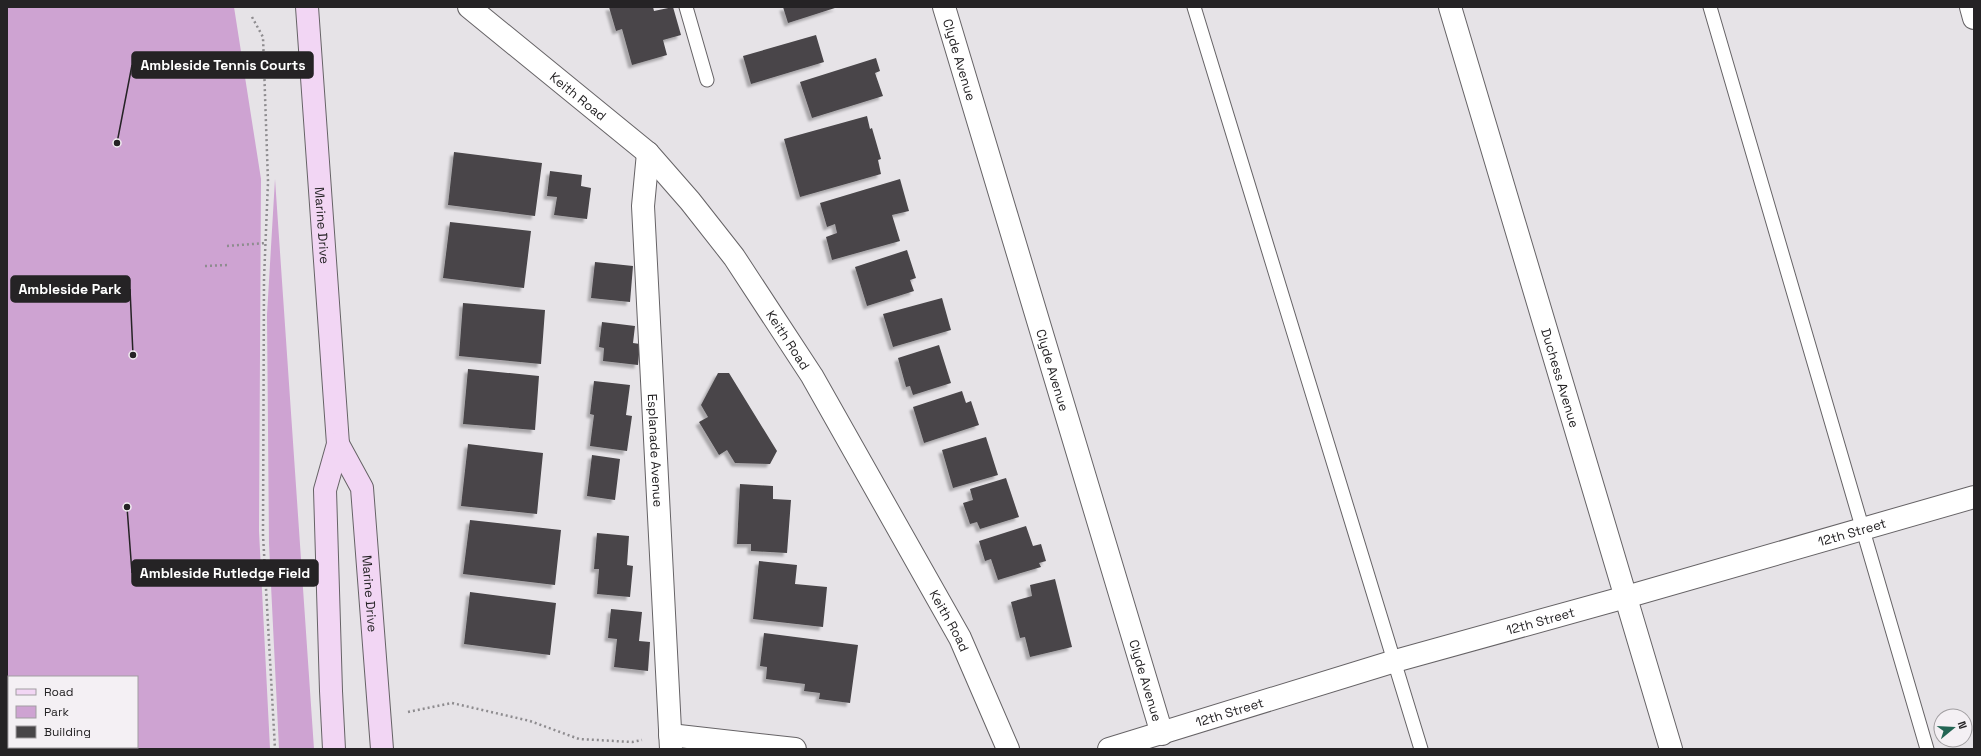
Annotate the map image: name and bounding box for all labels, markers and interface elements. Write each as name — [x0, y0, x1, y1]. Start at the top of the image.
street label: Clyde Avenue — [939, 17, 980, 103]
callout: Ambleside Tennis Courts — [132, 52, 313, 78]
text: Ambleside Tennis Courts — [140, 56, 306, 74]
street label: Keith Road — [547, 68, 610, 124]
street label: Marine Drive — [311, 186, 334, 264]
callout: Ambleside Park — [11, 276, 130, 302]
text: Ambleside Park — [18, 280, 122, 298]
street label: Keith Road — [763, 307, 814, 373]
street label: Duchess Avenue — [1538, 326, 1583, 430]
street label: Clyde Avenue — [1033, 327, 1073, 413]
street label: Esplanade Avenue — [644, 393, 667, 508]
street label: 12th Street — [1816, 514, 1888, 550]
street label: Marine Drive — [359, 555, 382, 633]
callout: Ambleside Rutledge Field — [132, 560, 318, 586]
text: Ambleside Rutledge Field — [140, 564, 310, 582]
street label: Keith Road — [926, 587, 973, 654]
street label: 12th Street — [1504, 603, 1576, 638]
street label: Clyde Avenue — [1126, 637, 1166, 723]
legend — [8, 676, 138, 748]
text: Road — [44, 684, 73, 700]
street label: 12th Street — [1193, 693, 1266, 730]
text: Park — [44, 704, 69, 720]
north arrow — [1933, 708, 1973, 748]
text: N — [1955, 719, 1970, 731]
text: Building — [44, 724, 91, 740]

